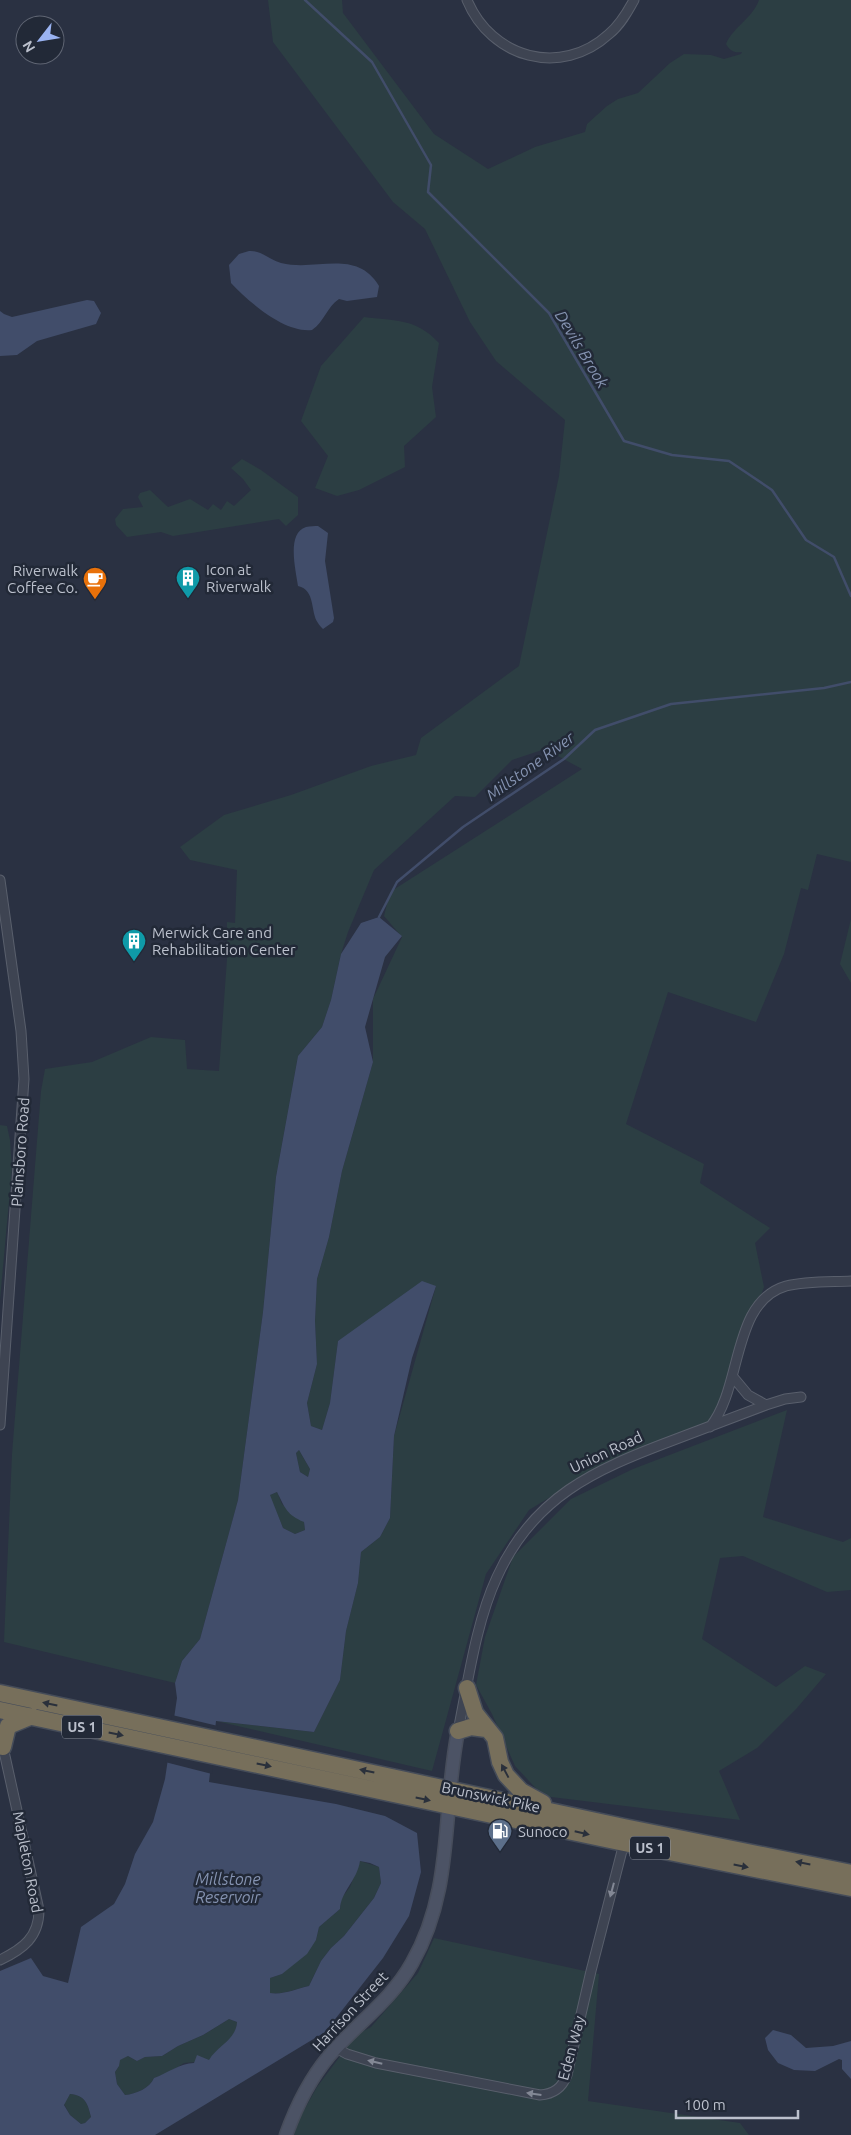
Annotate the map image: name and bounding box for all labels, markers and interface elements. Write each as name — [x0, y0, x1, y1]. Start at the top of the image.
north arrow — [15, 15, 65, 65]
text: N — [19, 38, 38, 55]
water label: Devils Brook — [552, 307, 613, 392]
place label: Icon at Riverwalk — [206, 561, 272, 595]
place label: Riverwalk Coffee Co. — [7, 562, 78, 596]
building icon: Icon at Riverwalk — [175, 565, 201, 599]
cafe icon: Riverwalk Coffee Co. — [82, 566, 108, 600]
water label: Millstone River — [482, 728, 578, 804]
place label: Merwick Care and Rehabilitation Center — [152, 924, 296, 958]
building icon: Merwick Care and Rehabilitation Center — [121, 928, 147, 962]
street label: Plainsboro Road — [8, 1097, 32, 1207]
street label: Union Road — [567, 1428, 645, 1476]
one-way arrow — [42, 1699, 58, 1707]
road number: US 1 — [62, 1715, 102, 1738]
one-way arrow — [109, 1730, 124, 1738]
one-way arrow — [257, 1762, 273, 1770]
one-way arrow — [501, 1763, 509, 1778]
one-way arrow — [360, 1767, 375, 1775]
street label: Brunswick Pike — [440, 1778, 542, 1816]
one-way arrow — [415, 1795, 431, 1803]
street label: Mapleton Road — [10, 1810, 46, 1914]
fuel station icon: Sunoco — [487, 1818, 513, 1852]
place label: Sunoco — [518, 1823, 567, 1840]
one-way arrow — [574, 1829, 589, 1837]
road number: US 1 — [630, 1836, 670, 1860]
one-way arrow — [795, 1859, 811, 1867]
one-way arrow — [733, 1862, 748, 1870]
water label: Millstone Reservoir — [195, 1870, 261, 1906]
one-way arrow — [608, 1882, 616, 1897]
street label: Harrison Street — [309, 1968, 391, 2054]
street label: Eden Way — [554, 2014, 588, 2082]
one-way arrow — [366, 2058, 382, 2066]
scale bar — [676, 2088, 798, 2120]
one-way arrow — [526, 2089, 542, 2097]
text: 100 m — [684, 2096, 726, 2113]

